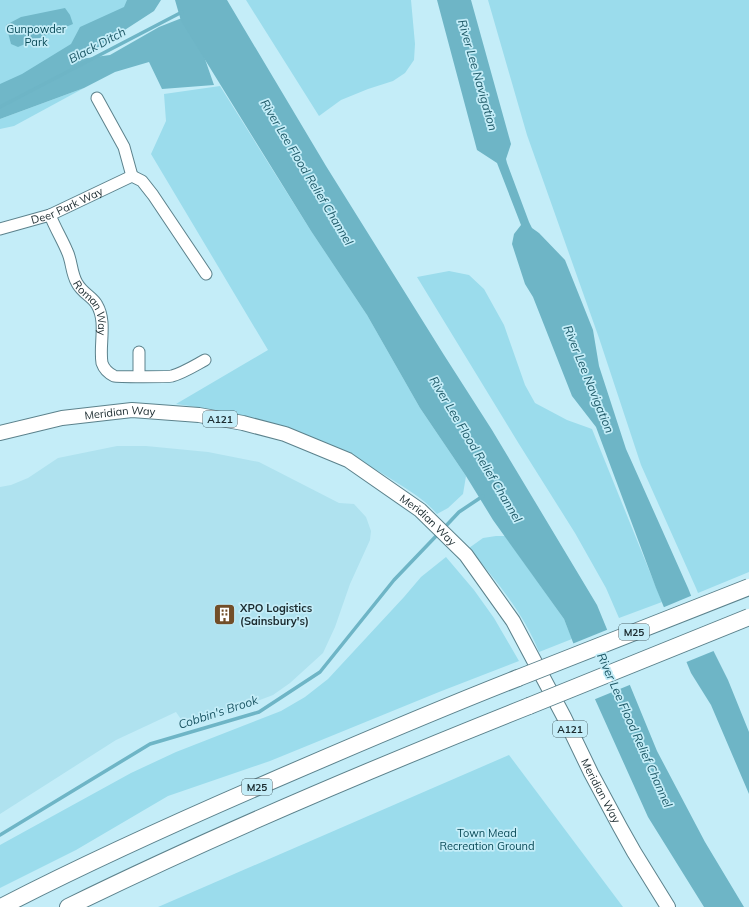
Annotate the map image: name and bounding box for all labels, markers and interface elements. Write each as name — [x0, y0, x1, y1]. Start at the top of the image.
water label: River Lee Navigation — [455, 18, 501, 132]
park label: Gunpowder Park — [6, 22, 66, 49]
water label: Black Ditch — [66, 24, 128, 66]
water label: River Lee Flood Relief Channel — [257, 96, 357, 248]
street label: Deer Park Way — [29, 184, 105, 227]
street label: Roman Way — [70, 278, 109, 336]
water label: River Lee Navigation — [561, 323, 617, 435]
water label: River Lee Flood Relief Channel — [426, 373, 526, 525]
street label: Meridian Way — [84, 403, 156, 422]
road number: A121 — [203, 411, 237, 427]
street label: Meridian Way — [397, 491, 459, 549]
building icon: XPO Logistics (Sainsbury's) — [212, 601, 238, 627]
place label: XPO Logistics (Sainsbury's) — [239, 601, 313, 628]
road number: M25 — [619, 624, 649, 640]
water label: River Lee Flood Relief Channel — [594, 650, 676, 810]
water label: Cobbin's Brook — [176, 692, 261, 732]
road number: A121 — [553, 721, 587, 737]
street label: Meridian Way — [578, 756, 624, 826]
road number: M25 — [242, 779, 272, 795]
park label: Town Mead Recreation Ground — [439, 826, 535, 853]

